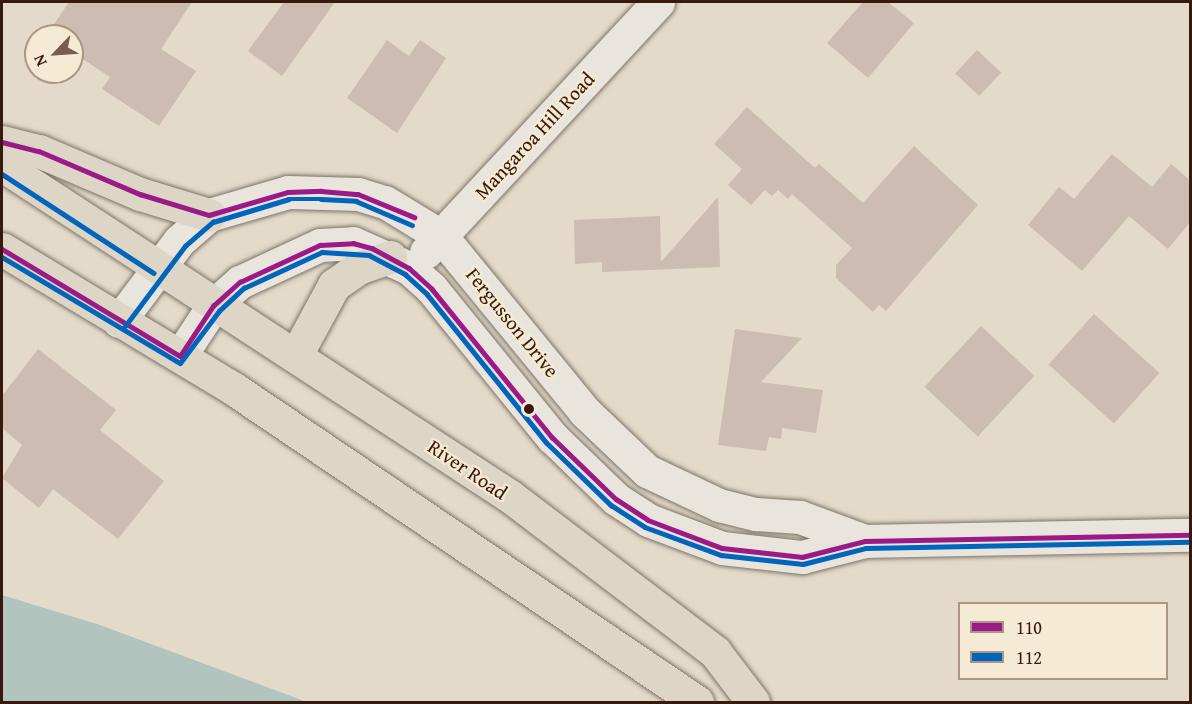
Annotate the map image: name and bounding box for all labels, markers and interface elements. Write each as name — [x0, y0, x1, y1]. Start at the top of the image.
north arrow — [24, 24, 84, 84]
text: N — [26, 51, 53, 71]
street label: Mangaroa Hill Road — [469, 67, 599, 203]
street label: Fergusson Drive — [462, 262, 564, 382]
unlabelled marker — [523, 403, 535, 415]
street label: River Road — [424, 434, 512, 504]
legend — [958, 602, 1168, 680]
text: 110 — [1016, 614, 1042, 641]
text: 112 — [1016, 644, 1042, 671]

